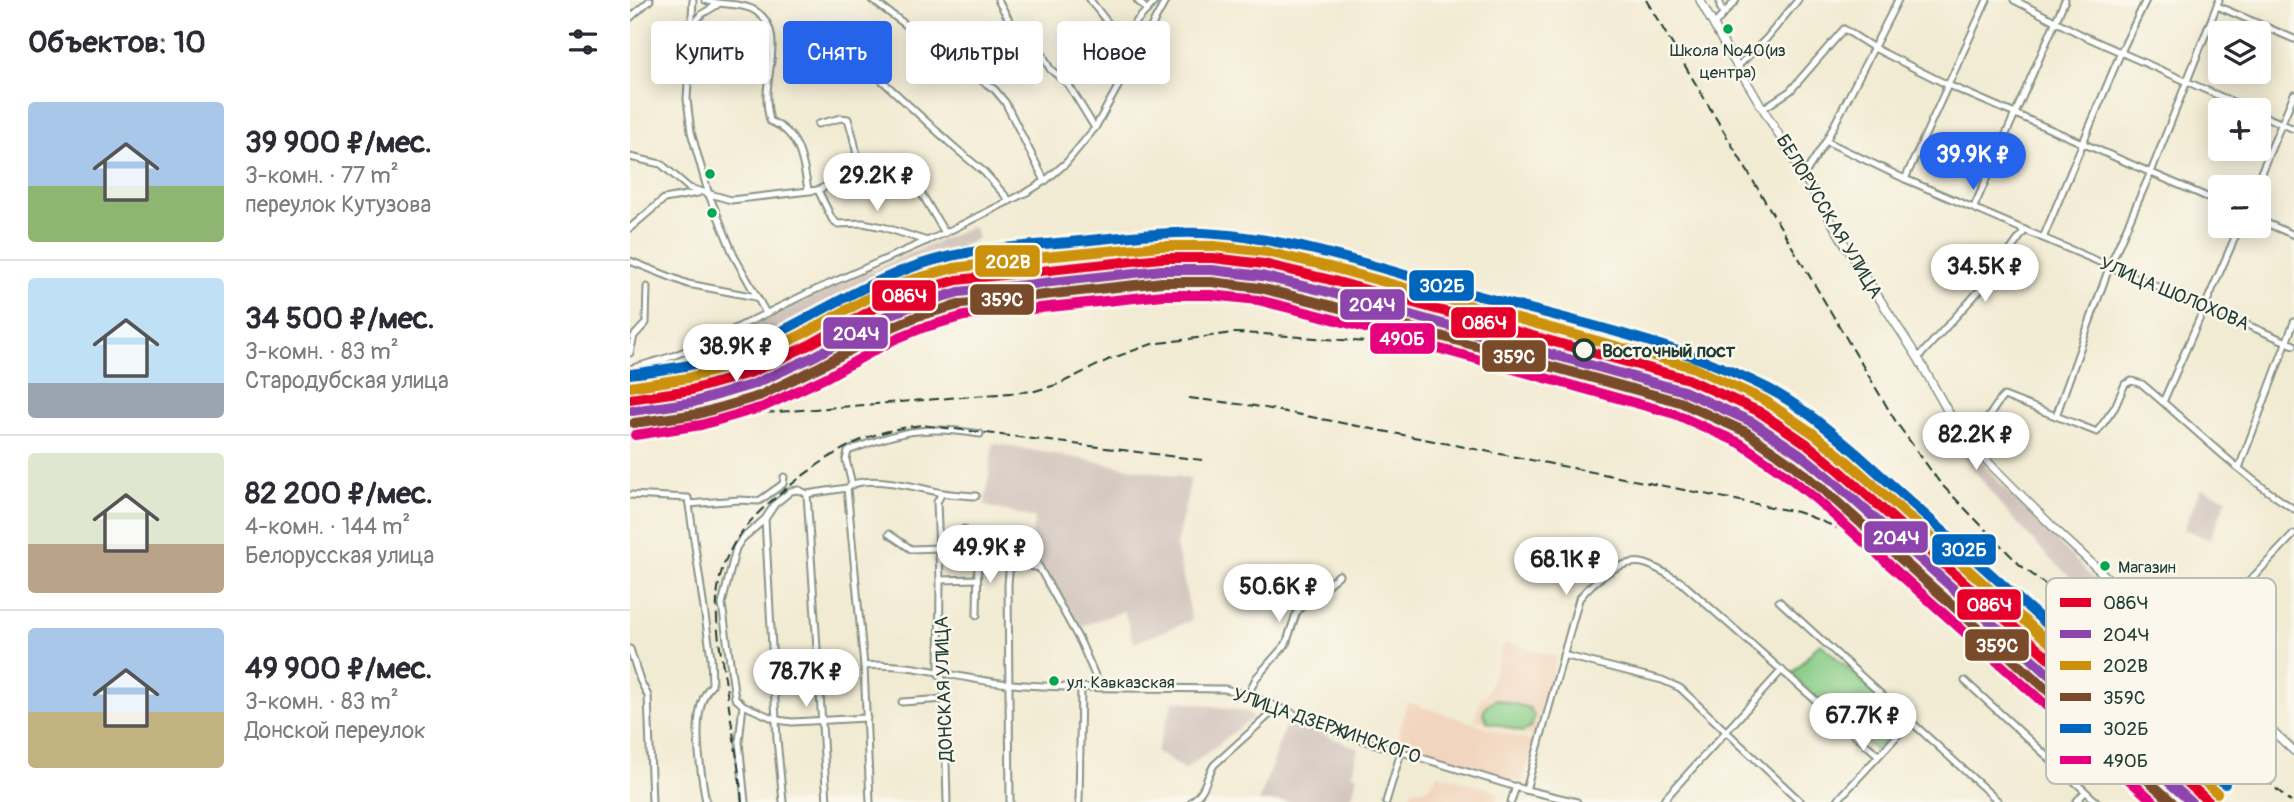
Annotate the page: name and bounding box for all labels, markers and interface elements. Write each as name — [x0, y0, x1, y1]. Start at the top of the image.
chip: Купить — [651, 21, 769, 84]
chip: Снять — [783, 21, 892, 84]
chip: Фильтры — [906, 21, 1043, 84]
chip: Новое — [1057, 21, 1170, 84]
map controls — [2208, 21, 2271, 238]
button: layers — [2208, 21, 2271, 84]
marker: Школа №40(из центра) — [1721, 22, 1735, 36]
icon: filters — [564, 23, 602, 61]
text: Объектов: 10 — [28, 24, 206, 61]
place label: Школа №40(из центра) — [1670, 40, 1786, 83]
button: + — [2208, 98, 2271, 161]
text: 39 900 ₽/мес. — [245, 124, 432, 161]
icon: home — [84, 130, 168, 214]
street label: БЕЛОРУССКАЯ УЛИЦА — [1771, 130, 1888, 303]
pin: 39.9K ₽ — [1908, 132, 2038, 192]
text: 39.9K ₽ — [1936, 140, 2010, 169]
pin: 29.2K ₽ — [812, 154, 942, 213]
text: 3-комн. · 77 m² — [245, 161, 399, 190]
text: 29.2K ₽ — [839, 161, 915, 190]
unlabelled marker — [703, 167, 717, 181]
button: − — [2208, 175, 2271, 238]
text: переулок Кутузова — [245, 190, 431, 219]
unlabelled marker — [705, 206, 719, 220]
line badge: 202В — [974, 244, 1041, 278]
pin: 34.5K ₽ — [1920, 244, 2050, 304]
text: 202В — [986, 250, 1031, 274]
text: 34.5K ₽ — [1947, 252, 2023, 281]
street label: УЛИЦА ШОЛОХОВА — [2096, 252, 2253, 336]
line badge: 302Б — [1408, 269, 1475, 302]
text: 302Б — [1419, 274, 1465, 298]
line badge: 086Ч — [871, 279, 937, 312]
line badge: 359С — [969, 283, 1035, 316]
text: 086Ч — [881, 284, 927, 308]
text: 359С — [981, 288, 1023, 312]
line badge: 204Ч — [1339, 288, 1406, 321]
text: 204Ч — [1349, 293, 1396, 317]
text: 34 500 ₽/мес. — [245, 300, 435, 337]
icon: home — [84, 306, 168, 390]
line badge: 086Ч — [1450, 306, 1517, 339]
text: 086Ч — [1461, 311, 1507, 335]
line badge: 204Ч — [822, 316, 889, 350]
text: 204Ч — [833, 322, 880, 346]
line badge: 490Б — [1369, 322, 1436, 355]
pin: 38.9K ₽ — [671, 324, 801, 384]
text: 490Б — [1379, 327, 1425, 351]
text: 38.9K ₽ — [699, 332, 773, 361]
text: 3-комн. · 83 m² — [245, 337, 399, 366]
line badge: 359С — [1481, 339, 1547, 373]
marker: Восточный пост — [1573, 339, 1595, 361]
place label: Восточный пост — [1602, 339, 1736, 363]
text: 359С — [1493, 345, 1535, 369]
text: Стародубская улица — [245, 366, 449, 395]
pin: 82.2K ₽ — [1911, 412, 2041, 472]
text: 82.2K ₽ — [1938, 420, 2014, 449]
text: 82 200 ₽/мес. — [245, 475, 433, 512]
icon: home — [84, 481, 168, 565]
text: 4-комн. · 144 m² — [245, 512, 410, 541]
line badge: 204Ч — [1863, 520, 1929, 554]
pin: 49.9K ₽ — [925, 526, 1055, 585]
text: 204Ч — [1873, 526, 1920, 550]
text: 49.9K ₽ — [953, 533, 1027, 562]
line badge: 302Б — [1931, 533, 1997, 566]
pin: 68.1K ₽ — [1501, 538, 1631, 597]
text: 302Б — [1941, 538, 1987, 562]
text: Белорусская улица — [245, 541, 434, 570]
text: 68.1K ₽ — [1530, 545, 1602, 574]
place label: Магазин — [2118, 557, 2176, 578]
marker: Магазин — [2098, 559, 2112, 573]
pin: 50.6K ₽ — [1214, 564, 1344, 624]
text: 50.6K ₽ — [1239, 572, 1319, 601]
legend — [2046, 578, 2276, 784]
line badge: 086Ч — [1956, 588, 2022, 621]
text: 086Ч — [2103, 591, 2149, 615]
text: 086Ч — [1966, 593, 2012, 617]
street label: ДОНСКАЯ УЛИЦА — [929, 616, 959, 763]
text: 204Ч — [2103, 623, 2150, 647]
line badge: 359С — [1964, 628, 2030, 662]
text: 359С — [1976, 634, 2018, 658]
text: 49 900 ₽/мес. — [245, 650, 432, 687]
pin: 78.7K ₽ — [741, 650, 871, 709]
text: 202В — [2103, 654, 2148, 678]
icon: home — [84, 656, 168, 740]
text: 78.7K ₽ — [769, 657, 843, 686]
place label: ул. Кавказская — [1066, 672, 1175, 693]
marker: ул. Кавказская — [1047, 674, 1061, 688]
street label: УЛИЦА ДЗЕРЖИНСКОГО — [1230, 683, 1424, 769]
text: 359С — [2103, 686, 2145, 710]
text: 3-комн. · 83 m² — [245, 687, 399, 716]
pin: 67.7K ₽ — [1798, 694, 1928, 753]
text: 67.7K ₽ — [1825, 701, 1901, 730]
text: Донской переулок — [245, 716, 426, 745]
text: 302Б — [2103, 717, 2149, 741]
text: 490Б — [2103, 749, 2148, 773]

